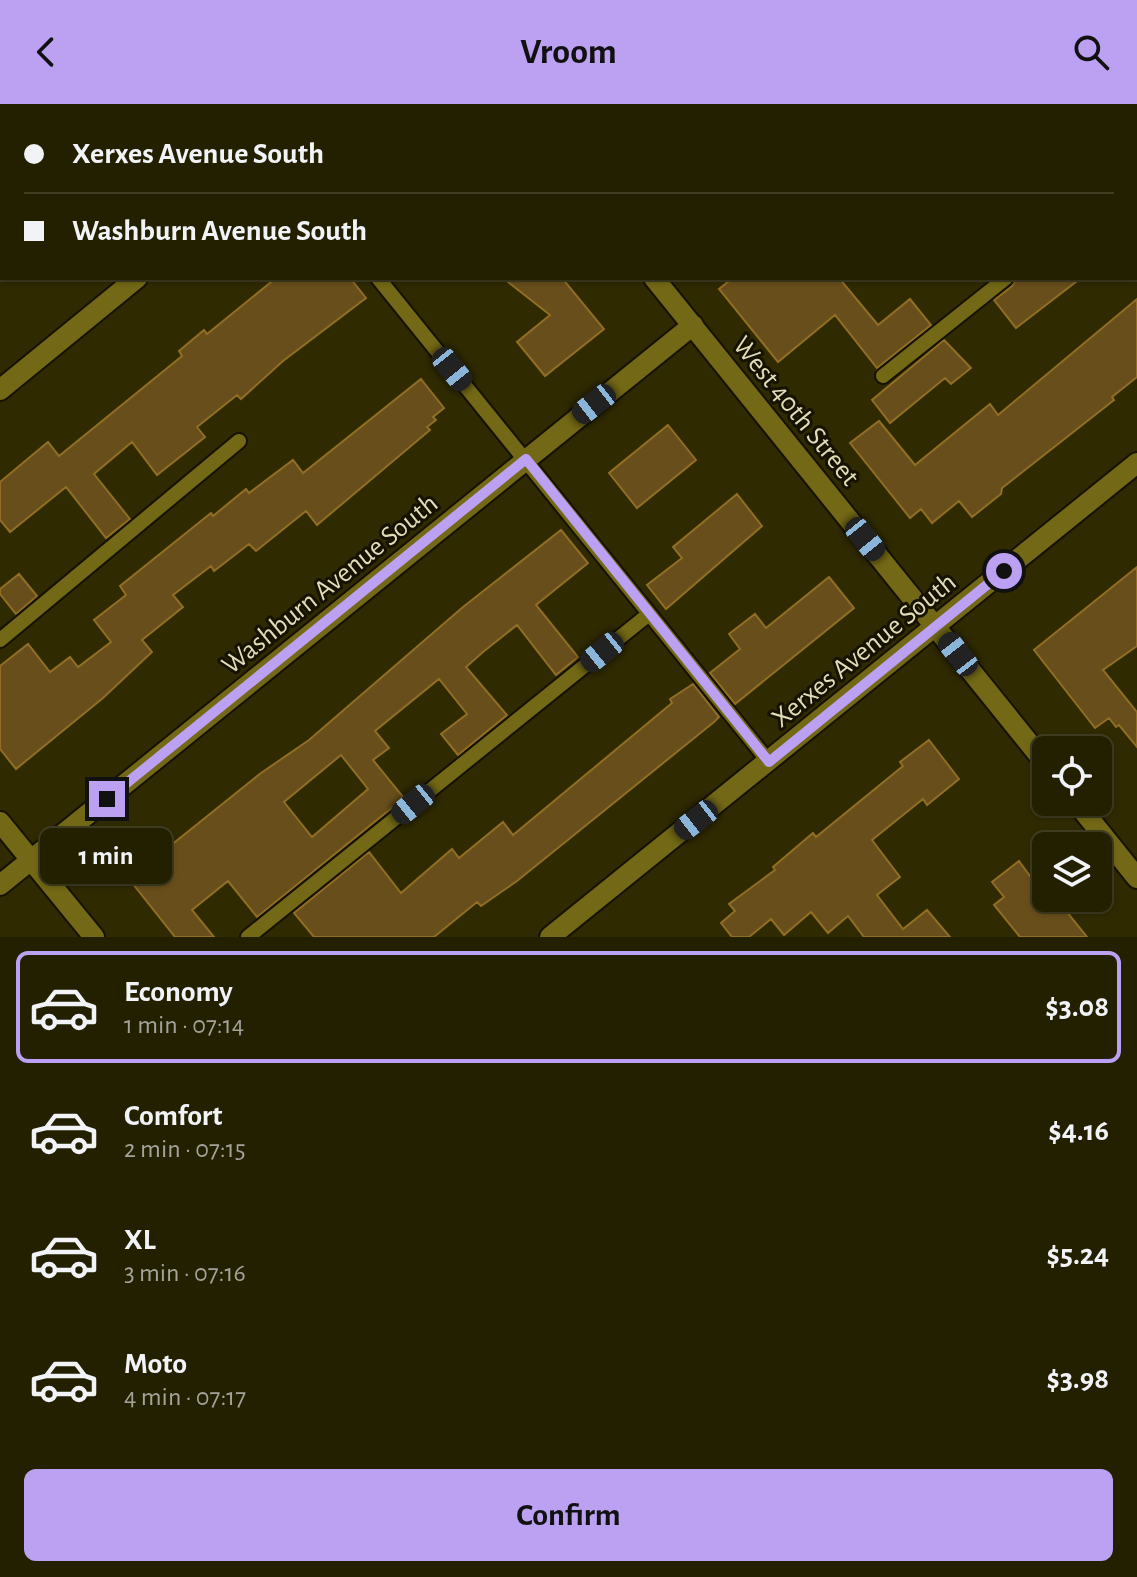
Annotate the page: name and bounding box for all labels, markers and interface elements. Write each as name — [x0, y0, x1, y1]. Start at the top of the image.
icon: back — [24, 30, 68, 74]
icon: search — [1069, 30, 1113, 74]
text: Vroom — [520, 34, 617, 70]
text: Xerxes Avenue South — [72, 139, 324, 169]
text: Washburn Avenue South — [72, 216, 367, 246]
street label: West 40th Street — [727, 331, 864, 491]
car — [428, 343, 476, 395]
car — [568, 380, 620, 428]
street label: Washburn Avenue South — [217, 489, 443, 680]
car — [841, 513, 889, 565]
route start — [986, 553, 1022, 589]
street label: Xerxes Avenue South — [767, 568, 962, 733]
car — [576, 628, 628, 676]
car — [934, 628, 982, 680]
map controls — [1032, 736, 1112, 912]
button: locate — [1032, 736, 1112, 816]
car — [387, 780, 439, 828]
route end — [89, 781, 125, 817]
car — [670, 796, 722, 844]
callout: 1 min — [41, 827, 173, 883]
button: layers — [1032, 832, 1112, 912]
text: 1 min — [79, 843, 133, 869]
icon: car — [28, 971, 100, 1043]
text: Economy — [124, 977, 233, 1007]
text: $3.08 — [1045, 992, 1109, 1022]
text: 1 min · 07:14 — [124, 1012, 244, 1038]
icon: car — [28, 1095, 100, 1167]
text: Comfort — [124, 1101, 223, 1131]
text: $4.16 — [1048, 1116, 1109, 1146]
text: 2 min · 07:15 — [124, 1136, 246, 1162]
icon: car — [28, 1219, 100, 1291]
text: XL — [124, 1225, 156, 1255]
text: $5.24 — [1046, 1240, 1109, 1270]
text: 3 min · 07:16 — [124, 1260, 246, 1286]
icon: car — [28, 1343, 100, 1415]
text: Moto — [124, 1349, 187, 1379]
text: $3.98 — [1046, 1364, 1109, 1394]
text: 4 min · 07:17 — [124, 1384, 246, 1410]
button: Confirm — [24, 1469, 1113, 1561]

